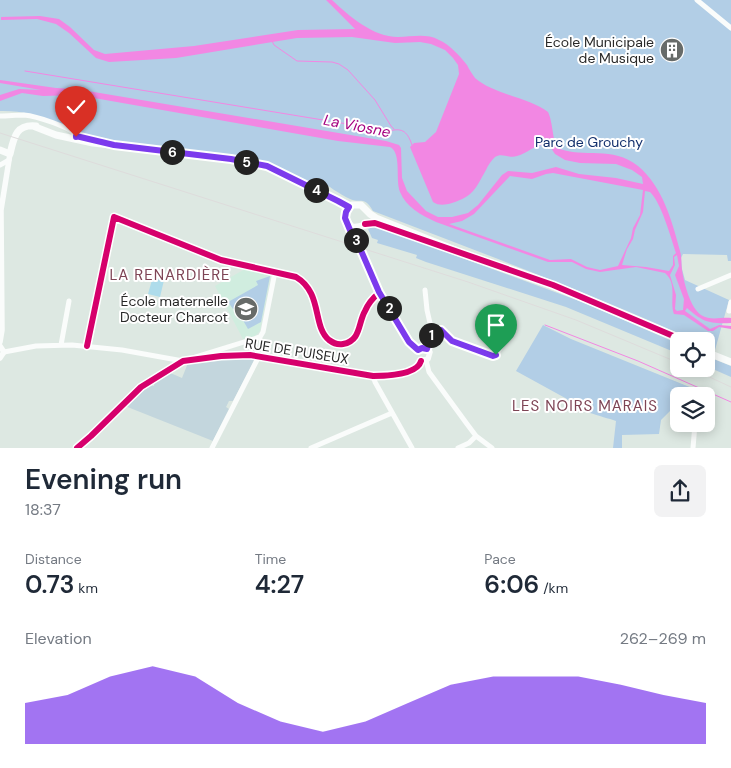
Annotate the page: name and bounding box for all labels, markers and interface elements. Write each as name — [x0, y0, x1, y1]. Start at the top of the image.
place label: École Municipale de Musique — [545, 33, 654, 67]
building icon: École Municipale de Musique — [659, 37, 685, 63]
pin — [55, 86, 97, 137]
icon: check — [62, 93, 90, 121]
water label: La Viosne — [322, 110, 393, 142]
park label: Parc de Grouchy — [535, 133, 643, 151]
pin: 6 — [160, 140, 184, 164]
text: 6 — [168, 143, 177, 161]
pin: 5 — [234, 150, 258, 174]
text: 5 — [242, 153, 251, 171]
pin: 4 — [304, 178, 328, 202]
text: 4 — [312, 181, 321, 199]
pin: 3 — [344, 228, 368, 252]
text: 3 — [352, 231, 361, 249]
district label: LA RENARDIÈRE — [109, 265, 231, 285]
place label: École maternelle Docteur Charcot — [120, 292, 228, 326]
school or university icon: École maternelle Docteur Charcot — [233, 296, 259, 322]
pin: 2 — [376, 296, 402, 320]
text: 2 — [385, 299, 394, 317]
pin — [475, 304, 517, 355]
icon: arrive — [482, 311, 510, 339]
pin: 1 — [418, 322, 444, 348]
text: 1 — [429, 326, 434, 344]
map controls — [670, 332, 715, 432]
button: locate — [670, 332, 715, 377]
street label: RUE DE PUISEUX — [244, 334, 350, 368]
button: layers — [670, 387, 715, 432]
district label: LES NOIRS MARAIS — [512, 396, 658, 416]
text: Evening run — [25, 461, 182, 498]
button: share — [654, 465, 706, 517]
text: 18:37 — [25, 499, 61, 520]
text: Distance — [25, 550, 82, 568]
text: Time — [255, 550, 286, 568]
text: Pace — [484, 550, 516, 568]
text: 0.73 — [25, 568, 75, 601]
text: 4:27 — [255, 568, 304, 601]
text: 6:06 — [484, 568, 539, 601]
text: km — [75, 579, 98, 597]
text: /km — [539, 579, 568, 597]
text: Elevation — [25, 628, 92, 649]
text: 262–269 m — [620, 628, 706, 649]

